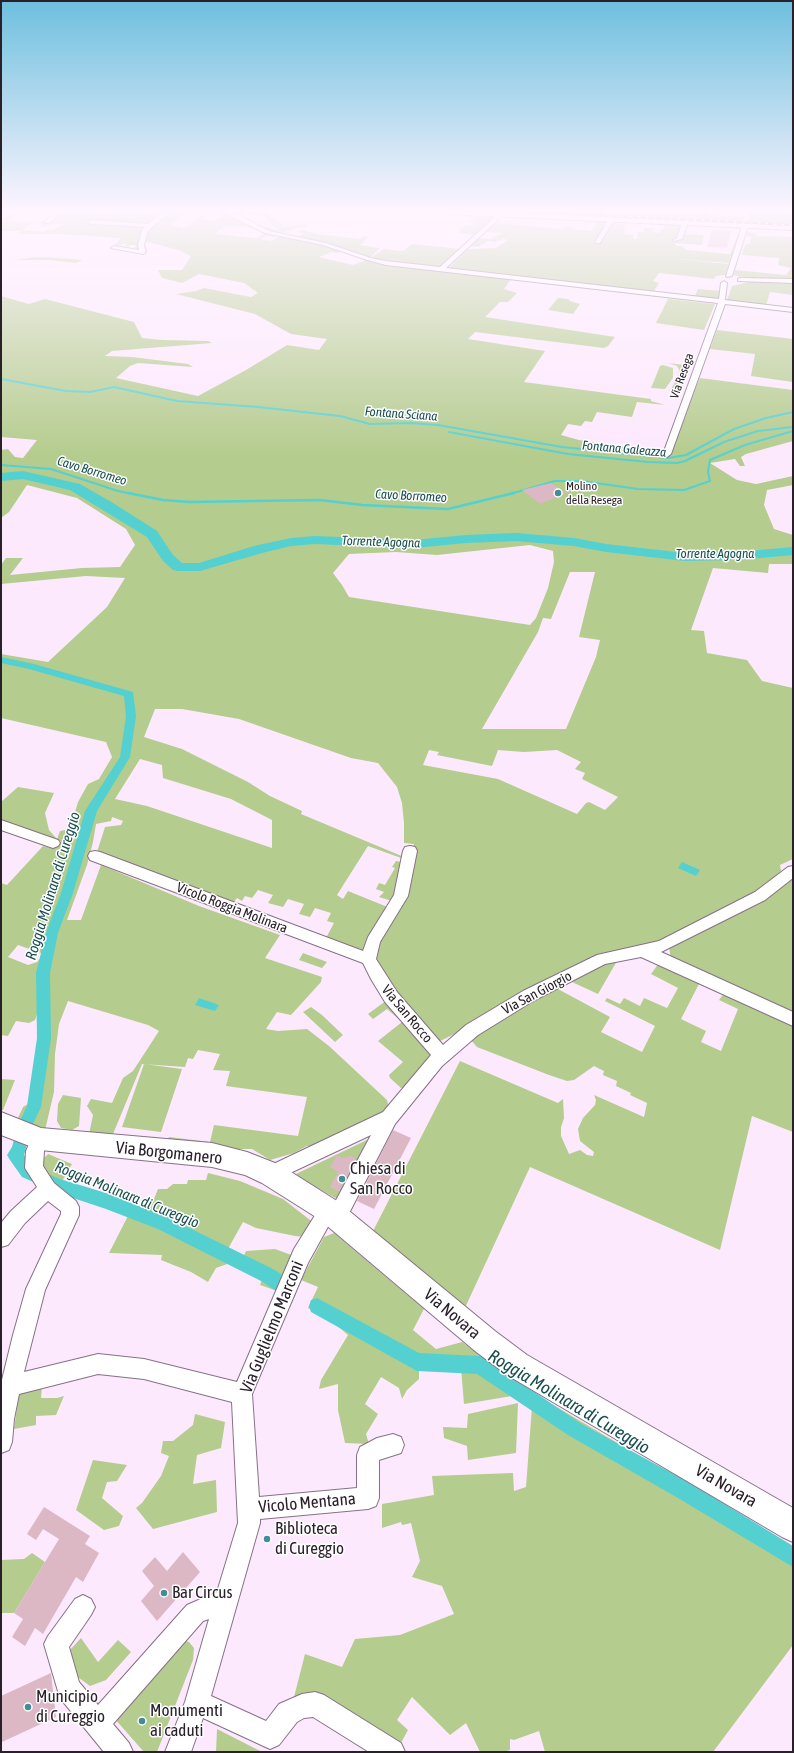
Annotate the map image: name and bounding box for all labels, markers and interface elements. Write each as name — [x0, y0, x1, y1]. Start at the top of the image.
street label: Via Resega — [667, 351, 697, 401]
water label: Fontana Sciana — [364, 404, 438, 424]
water label: Fontana Galeazza — [581, 438, 667, 460]
water label: Cavo Borromeo — [55, 453, 129, 489]
place label: Molino della Resega — [566, 479, 622, 507]
water label: Cavo Borromeo — [375, 486, 447, 506]
marker: Molino della Resega — [553, 488, 563, 498]
water label: Torrente Agogna — [341, 533, 421, 551]
water label: Torrente Agogna — [676, 546, 754, 562]
water label: Roggia Molinara di Cureggio — [22, 810, 84, 962]
street label: Vicolo Roggia Molinara — [174, 879, 290, 937]
street label: Via San Giorgio — [499, 968, 575, 1018]
street label: Via San Rocco — [378, 982, 436, 1046]
street label: Via Borgomanero — [115, 1137, 223, 1169]
water label: Roggia Molinara di Cureggio — [52, 1158, 202, 1232]
place label: Chiesa di San Rocco — [350, 1159, 413, 1199]
marker: Chiesa di San Rocco — [337, 1174, 347, 1184]
street label: Via Guglielmo Marconi — [236, 1258, 308, 1396]
street label: Via Novara — [420, 1284, 484, 1344]
water label: Roggia Molinara di Cureggio — [484, 1345, 654, 1459]
street label: Via Novara — [692, 1460, 760, 1512]
street label: Vicolo Mentana — [258, 1489, 356, 1517]
place label: Biblioteca di Cureggio — [275, 1519, 344, 1559]
marker: Biblioteca di Cureggio — [262, 1534, 272, 1544]
place label: Bar Circus — [172, 1583, 232, 1603]
marker: Bar Circus — [159, 1588, 169, 1598]
place label: Municipio di Cureggio — [36, 1687, 105, 1727]
place label: Monumenti ai caduti — [150, 1701, 223, 1741]
marker: Municipio di Cureggio — [23, 1702, 33, 1712]
marker: Monumenti ai caduti — [137, 1716, 147, 1726]

